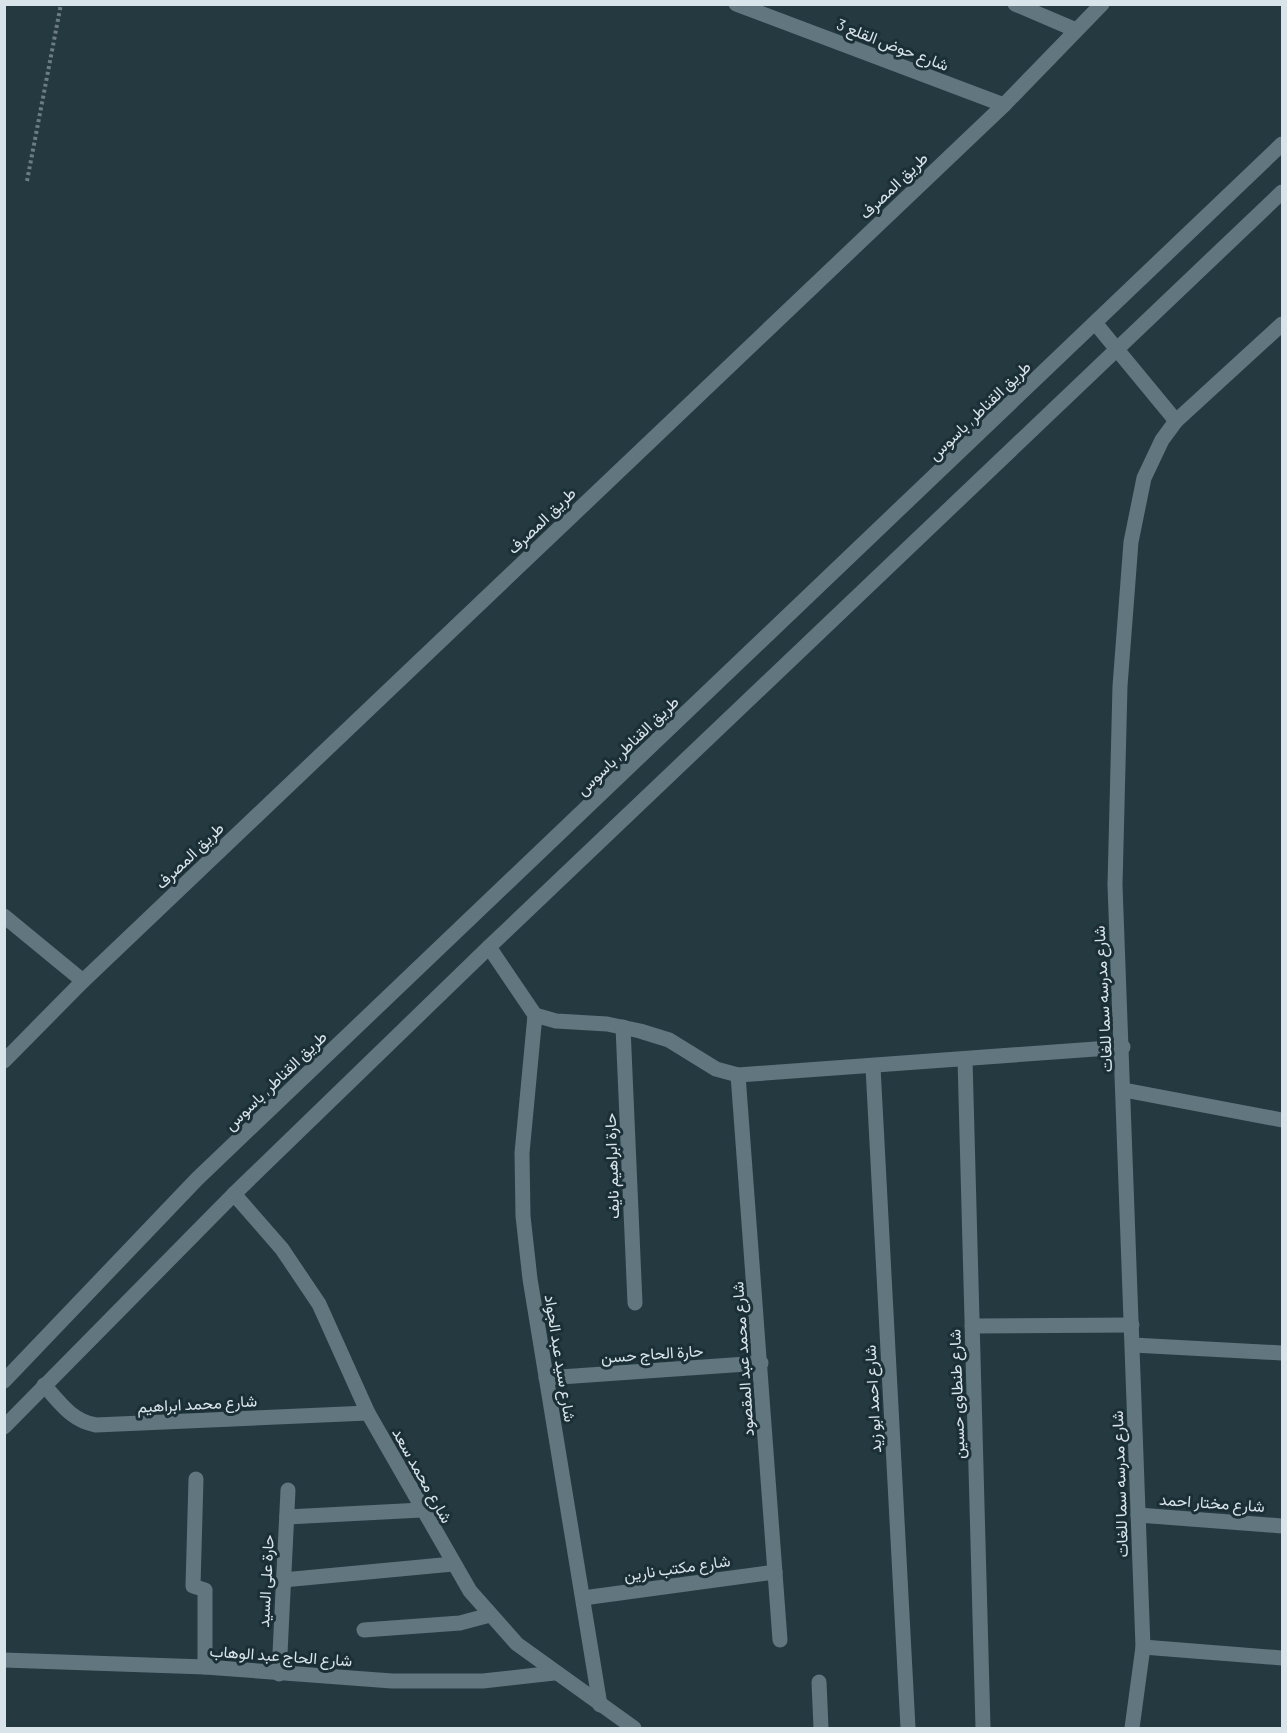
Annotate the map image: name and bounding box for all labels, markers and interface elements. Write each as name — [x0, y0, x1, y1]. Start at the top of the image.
street label: شارع حوض القلع 3 — [833, 14, 952, 77]
street label: طريق المصرف — [855, 148, 932, 224]
street label: طريق القناطر, باسوس — [924, 356, 1035, 465]
street label: طريق المصرف — [503, 483, 580, 559]
street label: طريق القناطر, باسوس — [572, 691, 683, 800]
street label: طريق المصرف — [151, 818, 228, 894]
street label: شارع مدرسه سما للغات — [1089, 925, 1118, 1073]
street label: طريق القناطر, باسوس — [220, 1026, 331, 1135]
street label: حارة ابراهيم نايف — [600, 1112, 624, 1219]
street label: شارع محمد عبد المقصود — [727, 1281, 760, 1437]
street label: شارع سيد عبد الجواد — [539, 1293, 580, 1424]
street label: شارع طنطاوى حسين — [944, 1329, 971, 1459]
street label: حارة الحاج حسن — [600, 1340, 704, 1369]
street label: شارع احمد ابو زيد — [860, 1344, 887, 1454]
street label: شارع محمد ابراهيم — [137, 1390, 258, 1419]
street label: شارع مدرسه سما للغات — [1107, 1410, 1134, 1558]
street label: شارع محمد سعد — [386, 1424, 457, 1527]
street label: شارع مختار احمد — [1158, 1489, 1265, 1518]
street label: حارة على السيد — [253, 1534, 279, 1628]
street label: شارع مكتب نارين — [623, 1550, 732, 1587]
street label: شارع الحاج عبد الوهاب — [209, 1641, 353, 1672]

